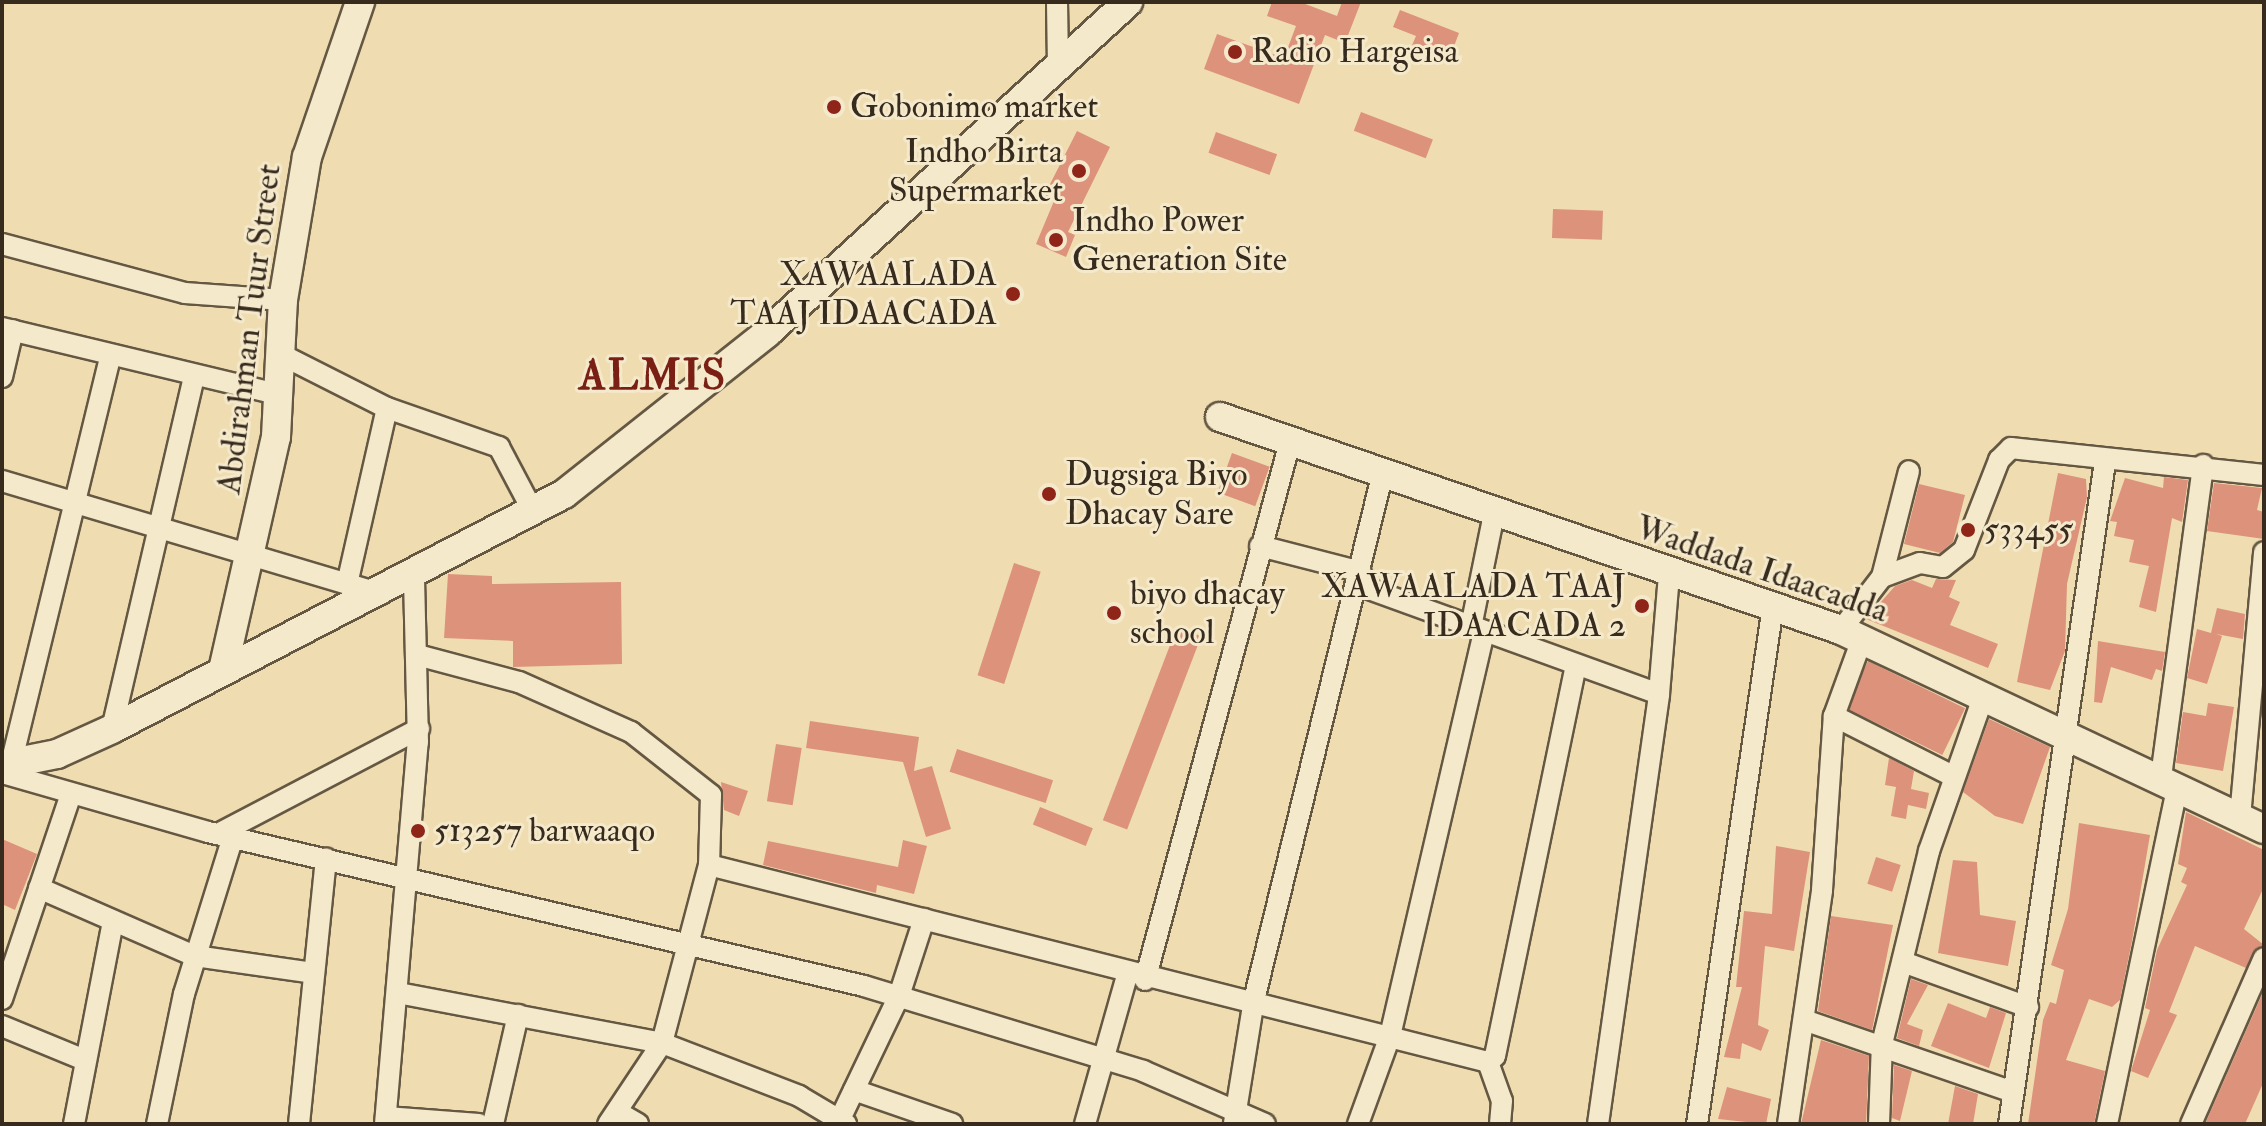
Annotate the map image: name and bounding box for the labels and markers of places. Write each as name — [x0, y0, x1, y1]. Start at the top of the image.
place label: Radio Hargeisa — [1251, 32, 1458, 72]
marker: Radio Hargeisa — [1226, 43, 1244, 61]
place label: Gobonimo market — [850, 87, 1098, 127]
marker: Gobonimo market — [825, 98, 843, 116]
place label: Indho Birta Supermarket — [889, 131, 1063, 210]
marker: Indho Birta Supermarket — [1070, 162, 1088, 180]
place label: Indho Power Generation Site — [1072, 200, 1287, 280]
marker: Indho Power Generation Site — [1047, 231, 1065, 249]
place label: XAWAALADA TAAJ IDAACADA — [730, 254, 997, 334]
marker: XAWAALADA TAAJ IDAACADA — [1004, 285, 1022, 303]
place label: Dugsiga Biyo Dhacay Sare — [1065, 454, 1248, 534]
marker: Dugsiga Biyo Dhacay Sare — [1040, 485, 1058, 503]
place label: 533455 — [1984, 510, 2073, 550]
marker: 533455 — [1959, 521, 1977, 539]
place label: XAWAALADA TAAJ IDAACADA 2 — [1321, 566, 1626, 646]
place label: biyo dhacay school — [1130, 573, 1285, 652]
marker: XAWAALADA TAAJ IDAACADA 2 — [1633, 597, 1651, 615]
marker: biyo dhacay school — [1105, 604, 1123, 622]
place label: 513257 barwaaqo — [434, 811, 655, 851]
marker: 513257 barwaaqo — [409, 822, 427, 840]

